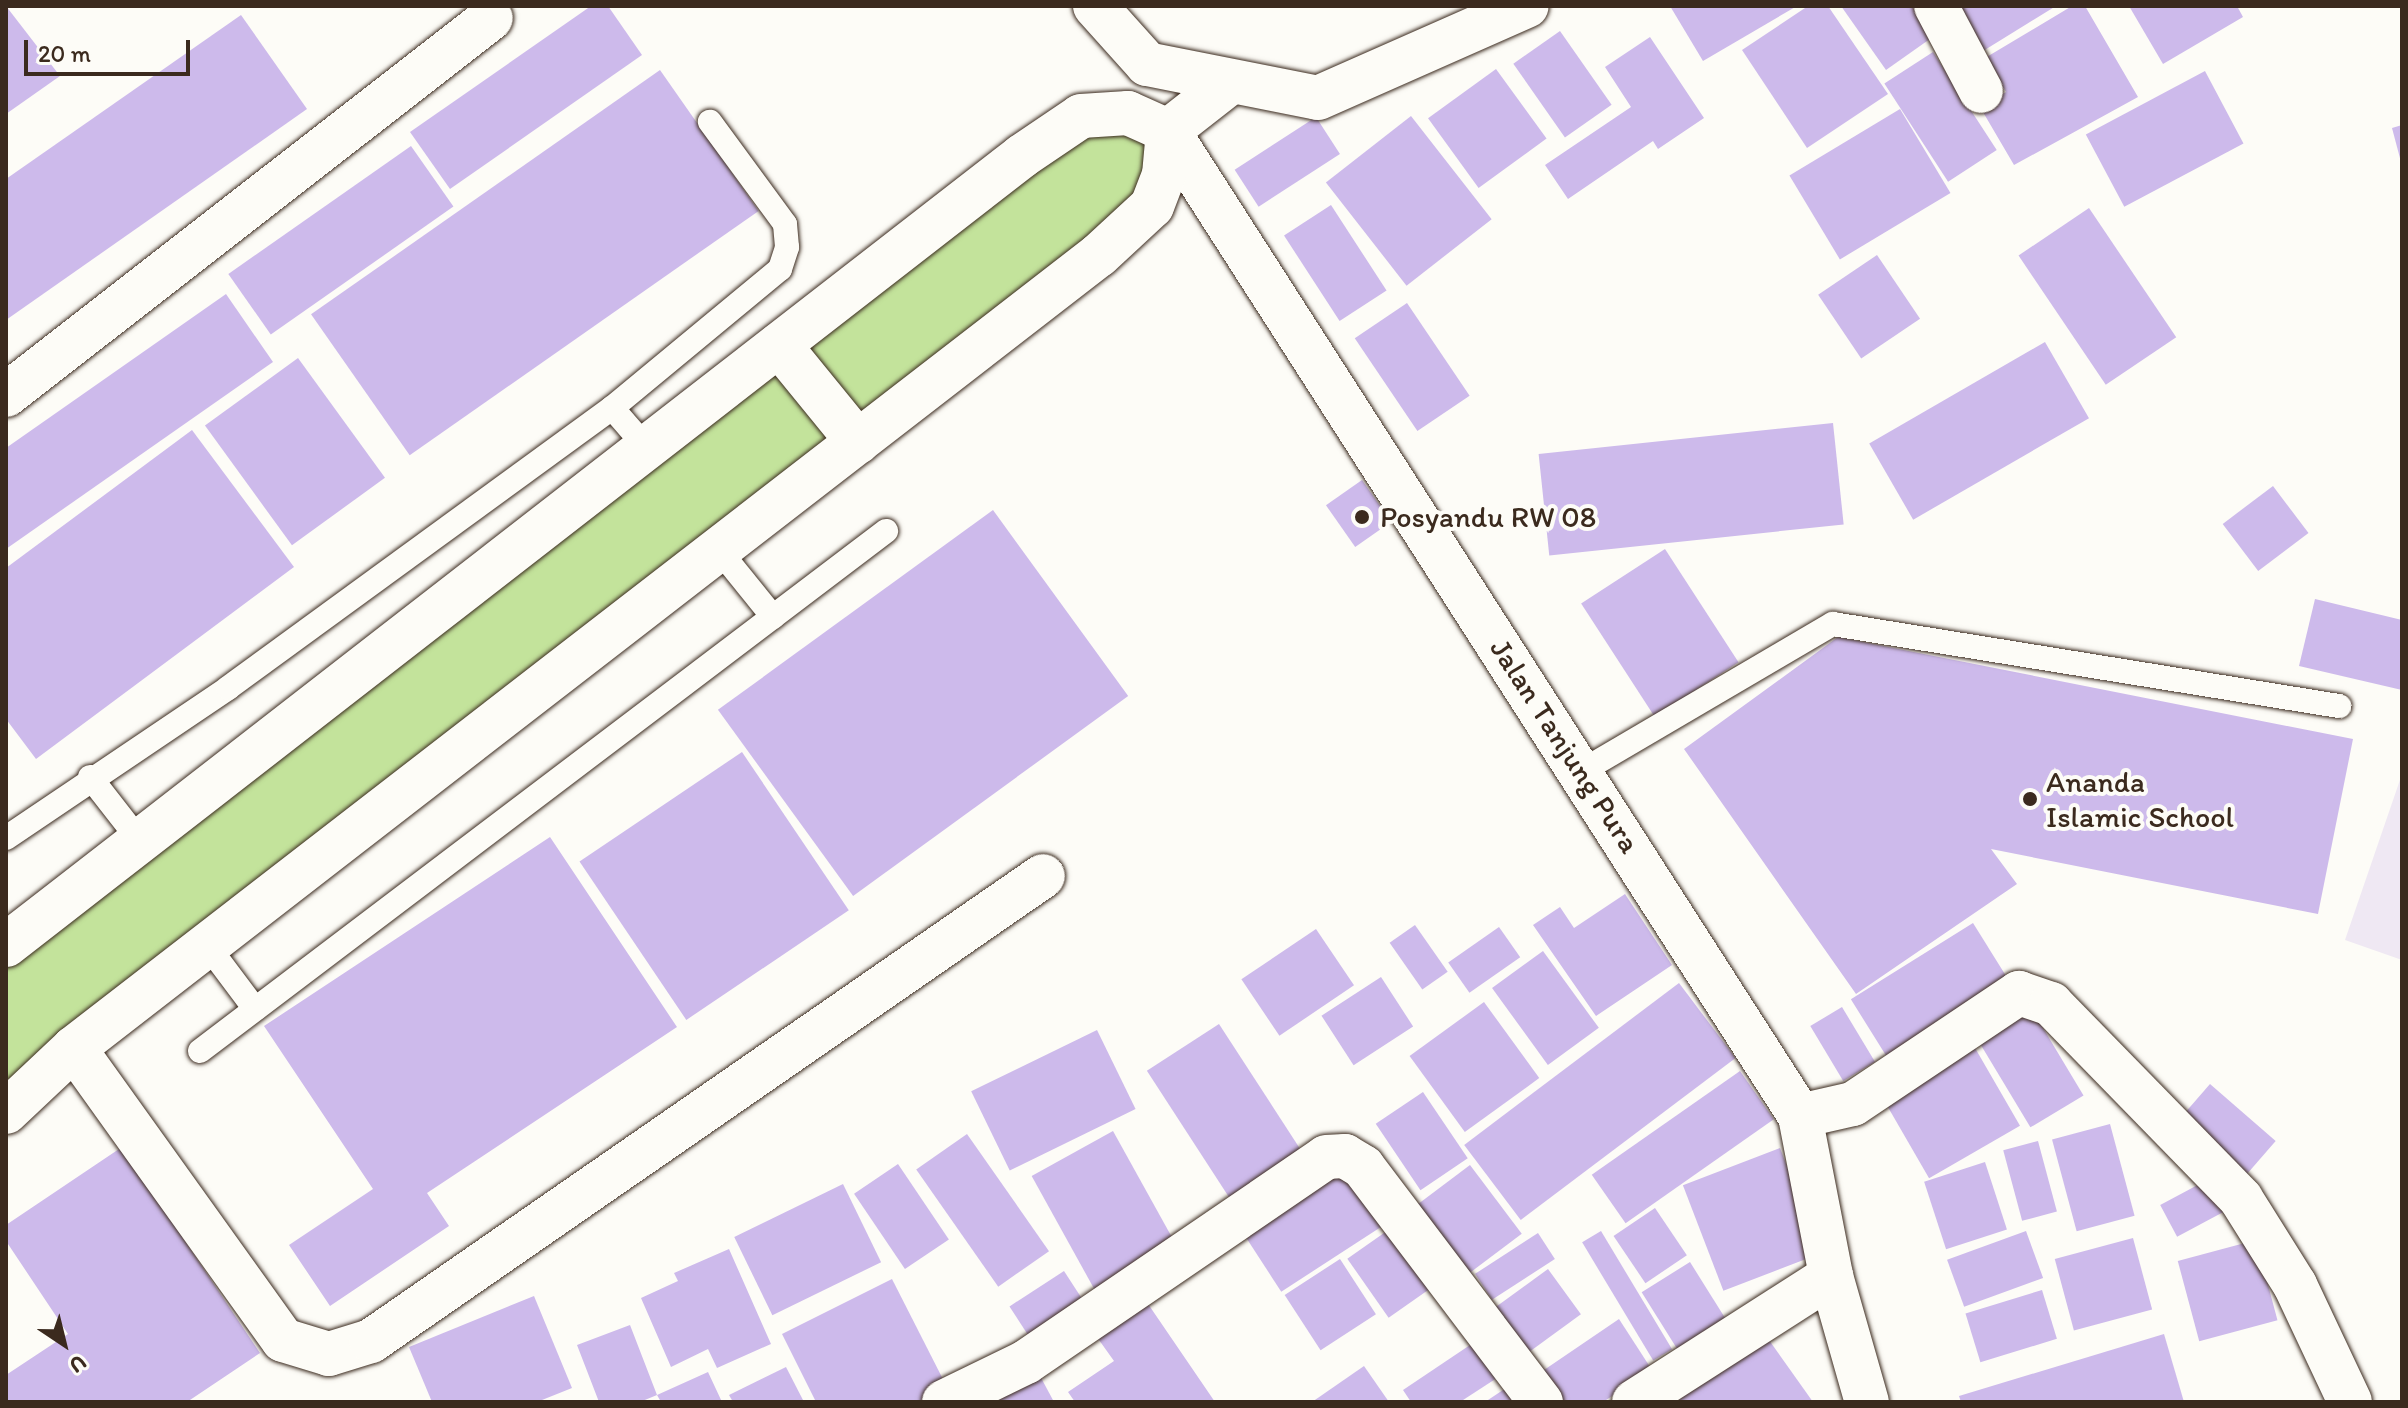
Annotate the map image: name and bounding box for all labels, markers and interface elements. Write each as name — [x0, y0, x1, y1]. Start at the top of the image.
scale bar — [28, 24, 194, 74]
text: 20 m — [38, 39, 91, 68]
place label: Posyandu RW 08 — [1380, 499, 1596, 535]
marker: Posyandu RW 08 — [1351, 506, 1373, 528]
street label: Jalan Tanjung Pura — [1483, 633, 1647, 859]
place label: Ananda Islamic School — [2046, 764, 2234, 834]
marker: Ananda Islamic School — [2021, 790, 2039, 808]
north arrow — [24, 1304, 104, 1384]
text: U — [64, 1349, 92, 1379]

